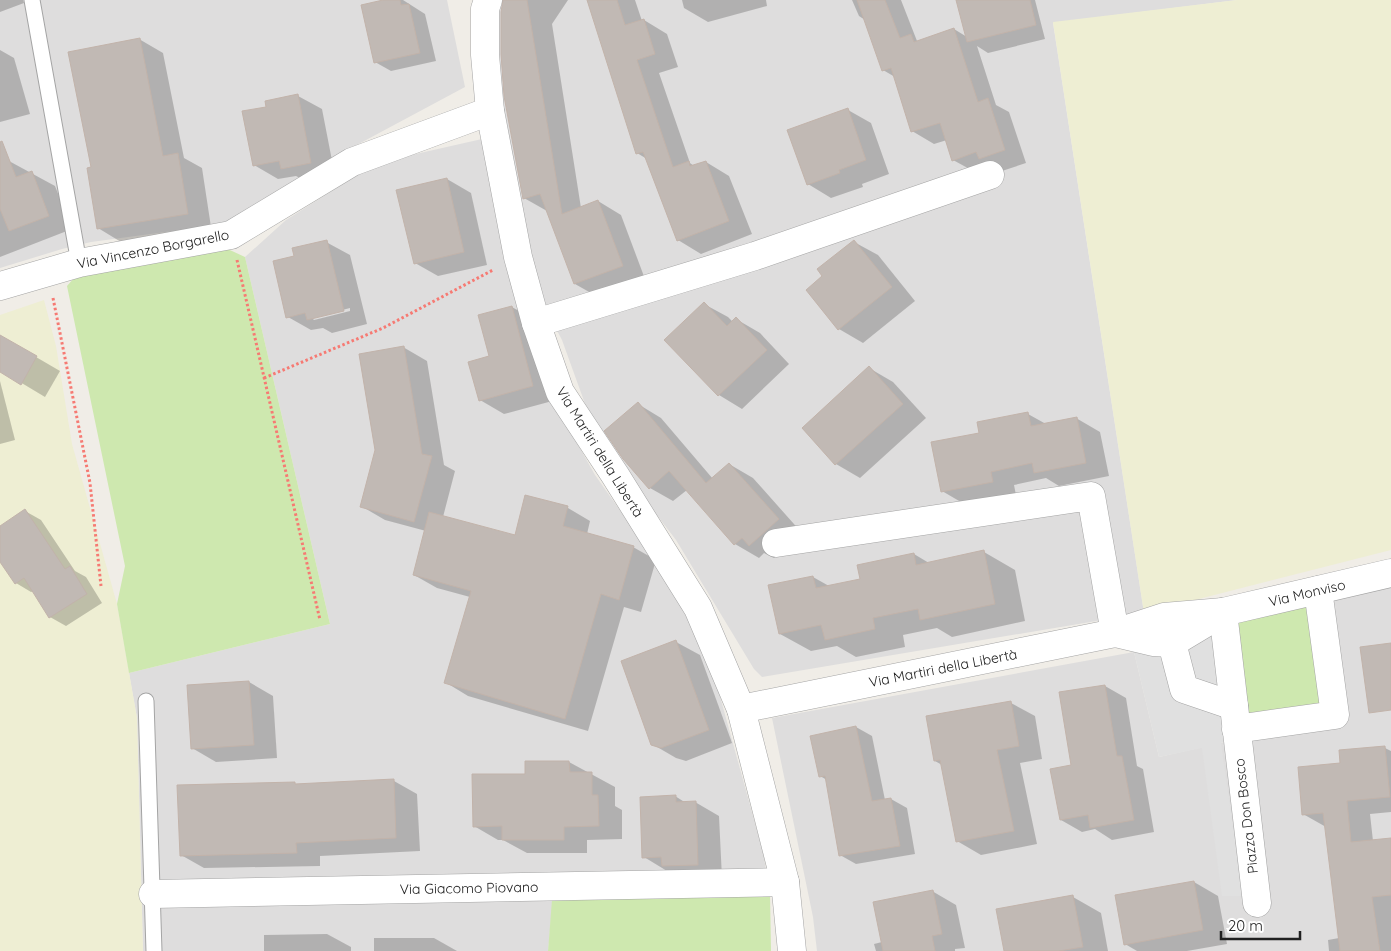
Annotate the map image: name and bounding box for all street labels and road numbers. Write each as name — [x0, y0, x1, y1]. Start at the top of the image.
street label: Via Vincenzo Borgarello — [75, 225, 231, 273]
street label: Via Martiri della Libertà — [552, 383, 648, 521]
street label: Via Monviso — [1267, 575, 1347, 611]
street label: Via Martiri della Libertà — [867, 645, 1019, 691]
street label: Piazza Don Bosco — [1230, 757, 1262, 875]
street label: Via Giacomo Piovano — [399, 878, 539, 898]

